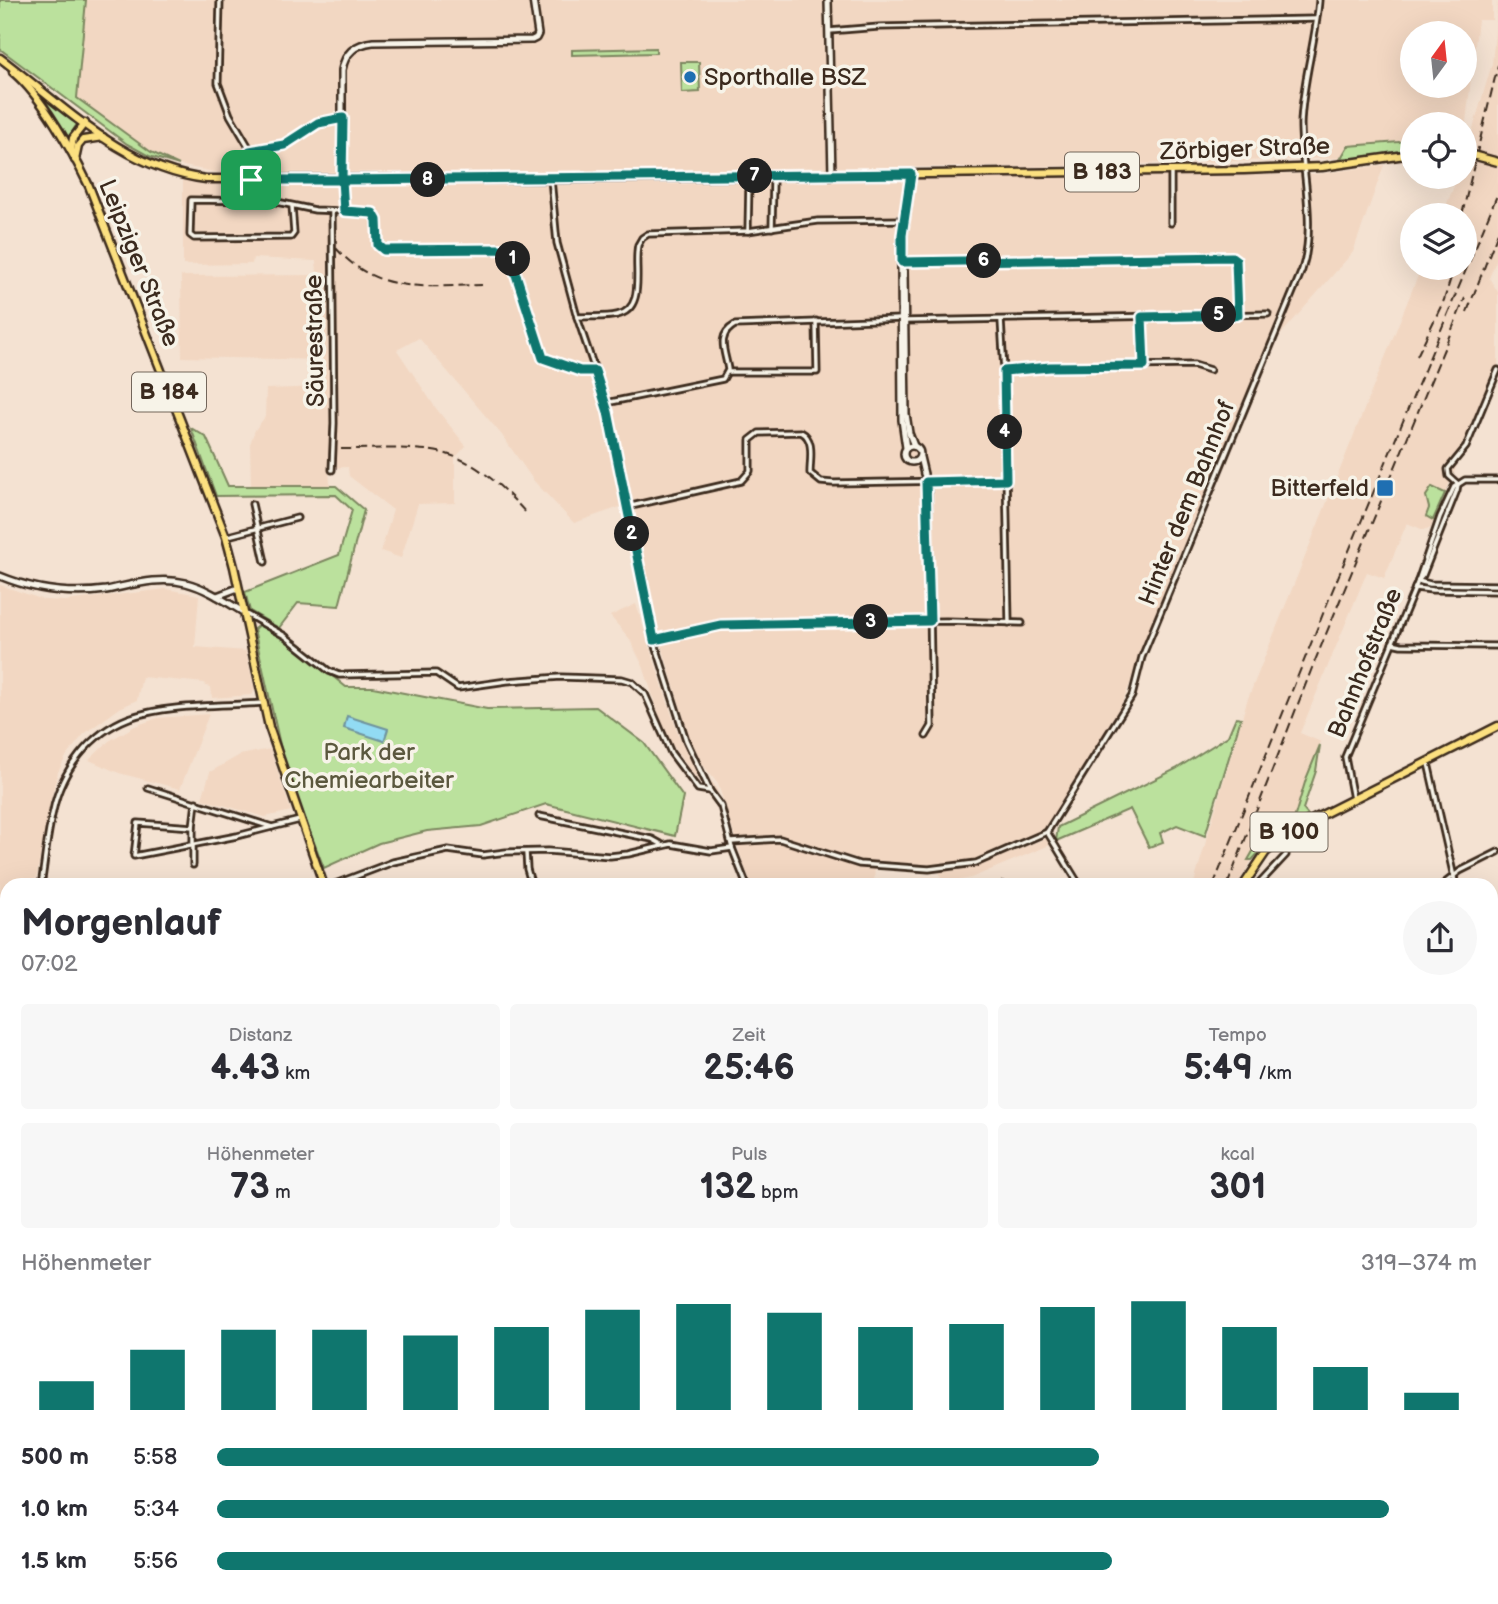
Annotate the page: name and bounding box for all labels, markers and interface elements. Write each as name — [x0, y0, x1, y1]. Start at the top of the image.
north arrow — [1400, 21, 1477, 98]
map controls — [1400, 21, 1477, 280]
place label: Sporthalle BSZ — [704, 63, 866, 92]
marker: Sporthalle BSZ — [682, 69, 698, 85]
button: locate — [1400, 112, 1477, 189]
street label: Zörbiger Straße — [1158, 132, 1331, 166]
pin — [221, 150, 281, 210]
road number: B 183 — [1065, 153, 1139, 192]
pin: 7 — [738, 158, 772, 194]
icon: arrive — [232, 161, 270, 199]
pin: 8 — [410, 162, 446, 198]
text: 7 — [749, 164, 760, 187]
text: 8 — [422, 168, 433, 191]
street label: Leipziger Straße — [92, 175, 186, 351]
button: layers — [1400, 203, 1477, 280]
pin: 1 — [496, 242, 530, 276]
pin: 6 — [967, 244, 1002, 278]
text: 1 — [509, 247, 517, 270]
text: 6 — [978, 249, 989, 272]
street label: Säurestraße — [299, 274, 331, 408]
pin: 5 — [1202, 298, 1236, 332]
text: 5 — [1213, 303, 1224, 326]
road number: B 184 — [132, 372, 206, 412]
street label: Hinter dem Bahnhof — [1133, 396, 1242, 610]
pin: 4 — [988, 414, 1023, 450]
text: 4 — [999, 420, 1010, 443]
place label: Bitterfeld — [1270, 474, 1369, 503]
marker: Bitterfeld — [1375, 478, 1395, 498]
pin: 2 — [614, 516, 650, 552]
text: 2 — [626, 522, 637, 545]
street label: Bahnhofstraße — [1322, 584, 1408, 742]
pin: 3 — [854, 604, 888, 640]
text: 3 — [865, 610, 876, 633]
park label: Park der Chemiearbeiter — [284, 738, 454, 795]
road number: B 100 — [1250, 812, 1328, 852]
text: Morgenlauf — [21, 901, 221, 946]
button: share — [1403, 901, 1477, 975]
text: 07:02 — [21, 950, 78, 978]
text: Distanz — [229, 1024, 292, 1047]
text: Zeit — [732, 1024, 766, 1047]
text: Tempo — [1209, 1024, 1267, 1047]
text: 4.43 — [211, 1047, 280, 1090]
text: 25:46 — [703, 1047, 795, 1090]
text: 5:49 — [1183, 1047, 1253, 1090]
text: km — [280, 1062, 310, 1085]
text: /km — [1253, 1062, 1292, 1085]
text: Höhenmeter — [207, 1143, 314, 1166]
text: Puls — [731, 1143, 767, 1166]
text: kcal — [1221, 1143, 1255, 1166]
text: 73 — [230, 1166, 270, 1209]
text: 132 — [700, 1166, 756, 1209]
text: 301 — [1209, 1166, 1266, 1209]
text: m — [270, 1181, 291, 1204]
text: bpm — [756, 1181, 798, 1204]
text: Höhenmeter — [21, 1249, 151, 1277]
text: 319–374 m — [1361, 1249, 1477, 1277]
text: 500 m — [21, 1443, 89, 1471]
text: 5:58 — [133, 1443, 177, 1471]
text: 1.0 km — [21, 1495, 88, 1523]
text: 5:34 — [133, 1495, 179, 1523]
text: 1.5 km — [21, 1547, 87, 1575]
text: 5:56 — [133, 1547, 178, 1575]

